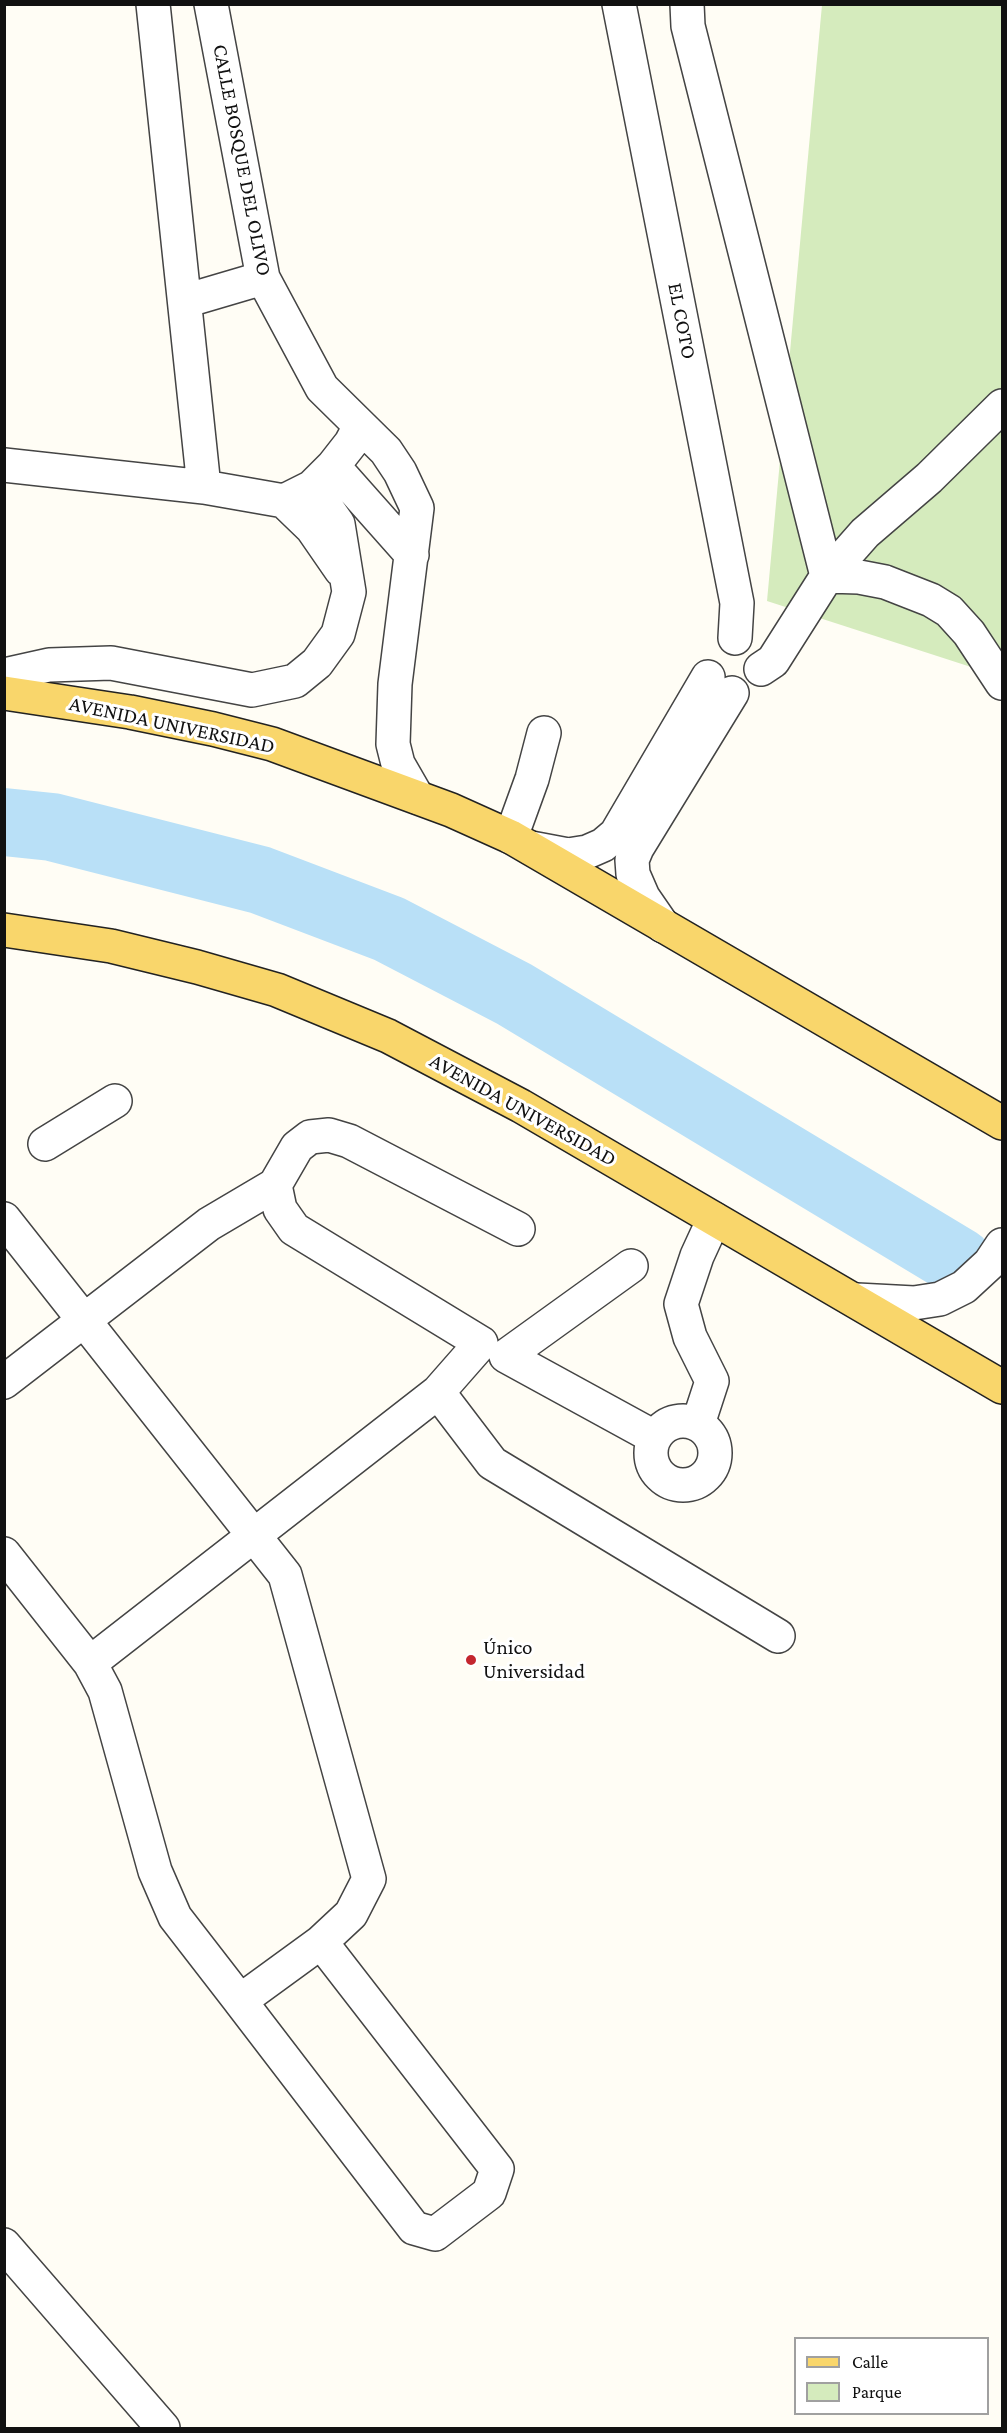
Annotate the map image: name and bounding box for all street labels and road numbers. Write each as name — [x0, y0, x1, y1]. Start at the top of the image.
street label: CALLE BOSQUE DEL OLIVO — [207, 42, 277, 278]
street label: EL COTO — [662, 281, 702, 361]
street label: AVENIDA UNIVERSIDAD — [67, 691, 277, 759]
street label: AVENIDA UNIVERSIDAD — [425, 1048, 621, 1172]

